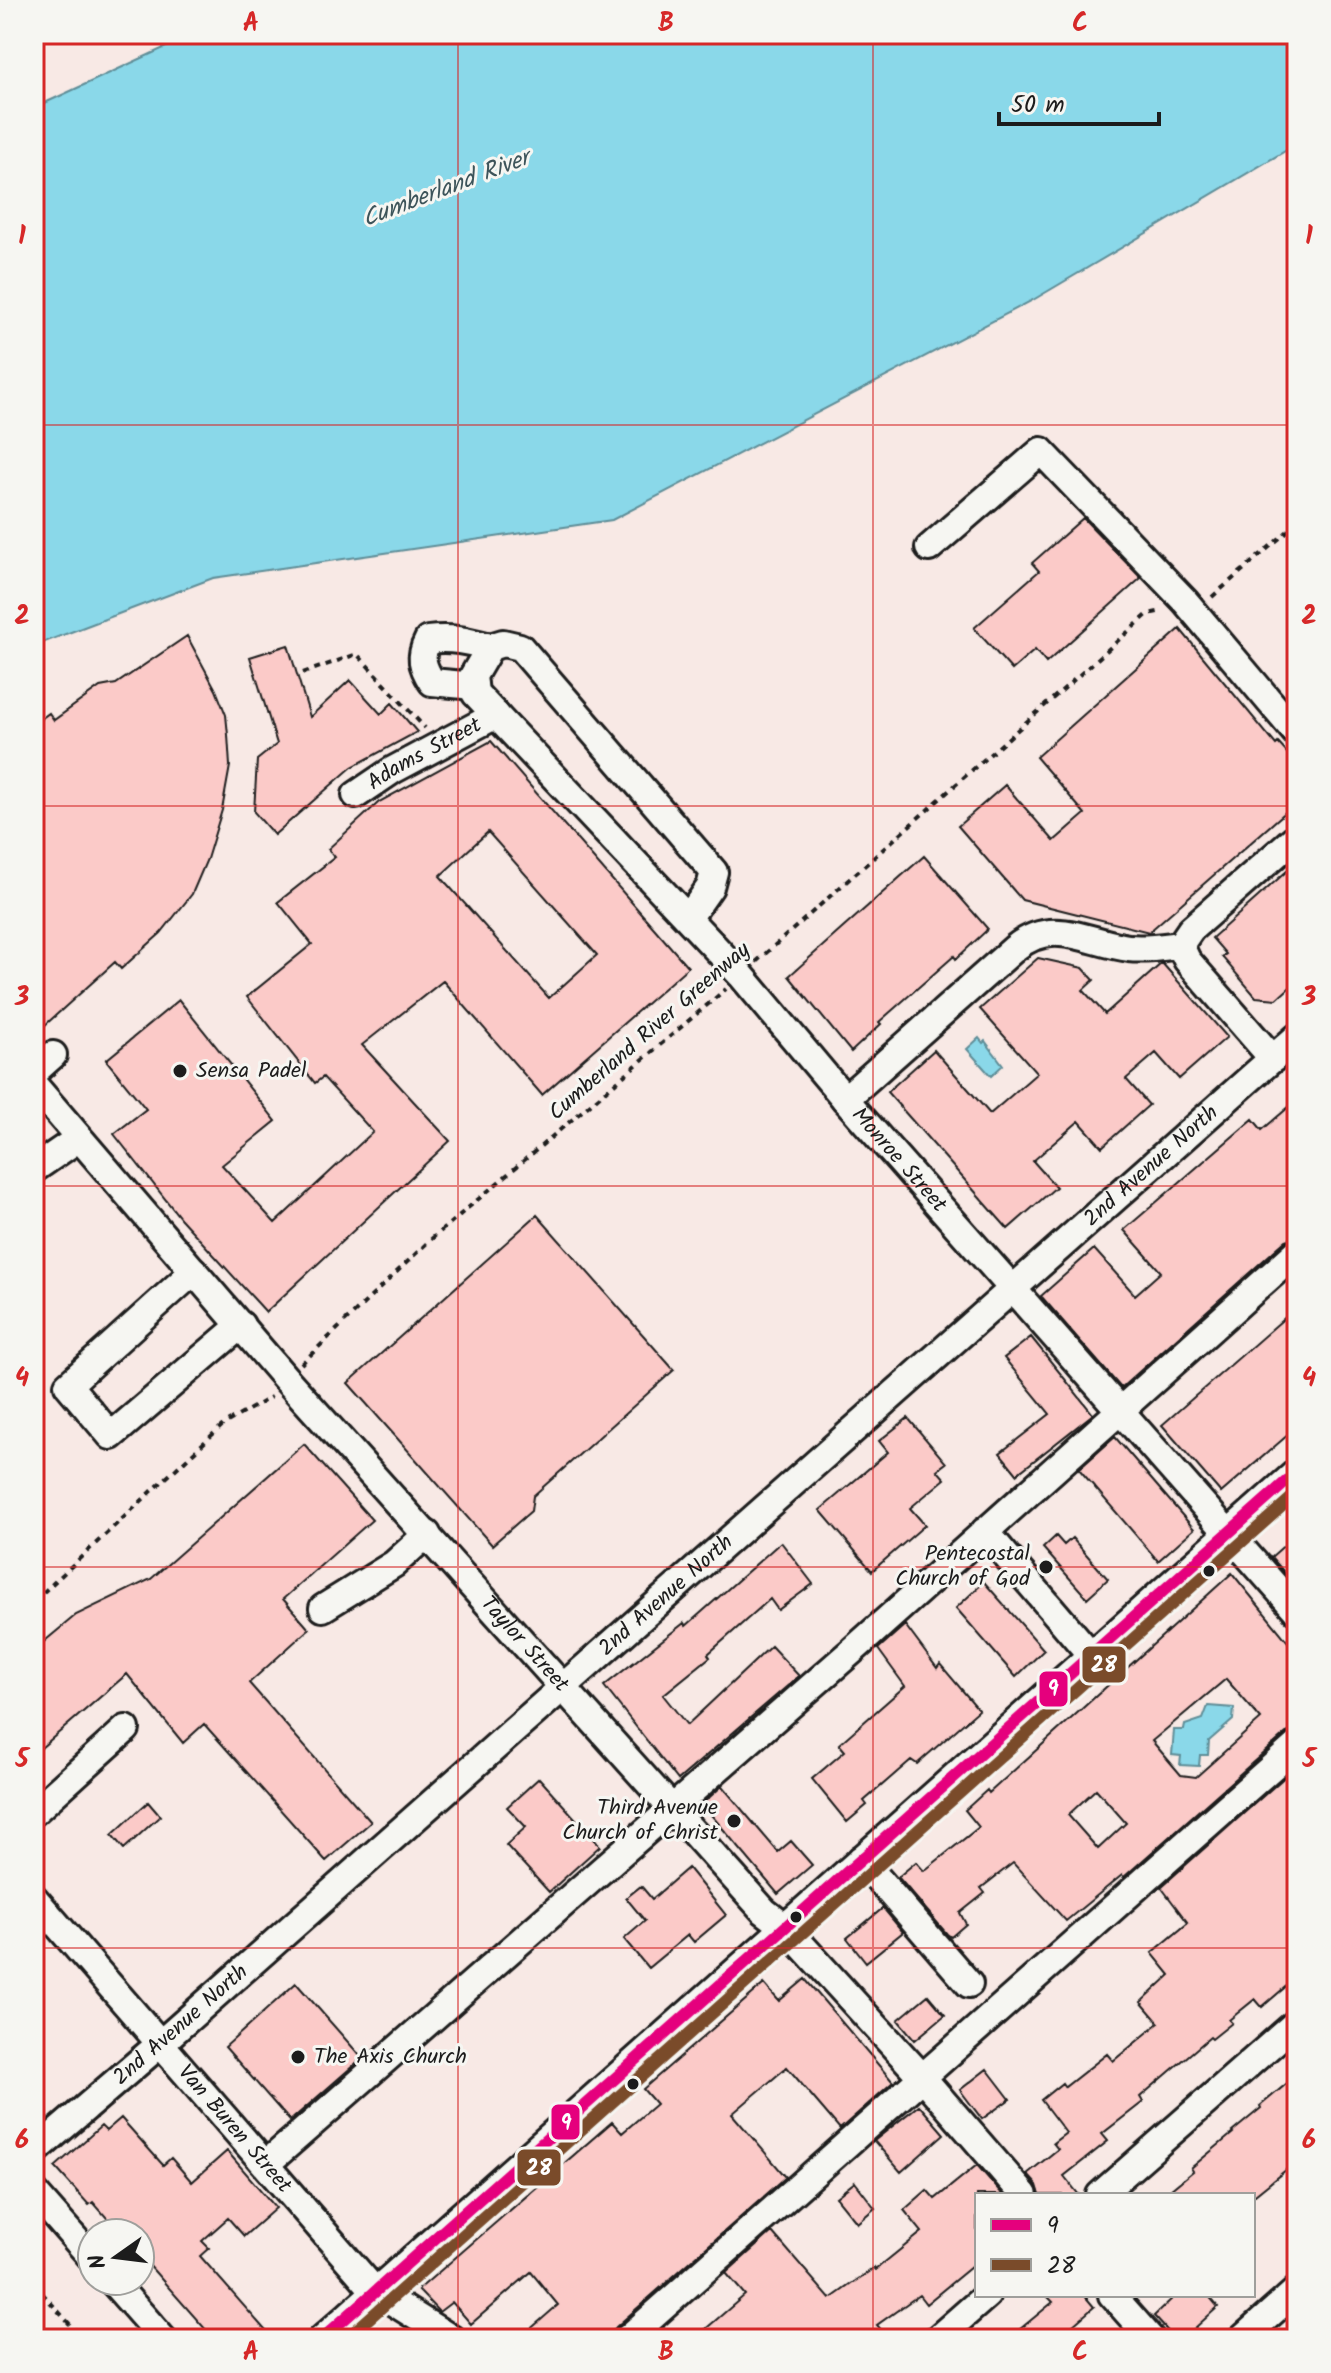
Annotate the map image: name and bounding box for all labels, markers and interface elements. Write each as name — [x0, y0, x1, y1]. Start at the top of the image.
text: A — [243, 3, 259, 45]
text: B — [658, 3, 674, 45]
text: C — [1072, 3, 1088, 45]
scale bar — [999, 76, 1159, 126]
text: 50 m — [1011, 86, 1065, 125]
water label: Cumberland River — [357, 137, 540, 239]
text: 1 — [18, 216, 26, 258]
text: 1 — [1305, 216, 1313, 258]
text: 2 — [14, 596, 30, 638]
text: 2 — [1301, 596, 1317, 638]
street label: Adams Street — [360, 708, 489, 800]
street label: Cumberland River Greenway — [541, 934, 759, 1130]
text: 3 — [14, 977, 29, 1019]
text: 3 — [1301, 977, 1316, 1019]
place label: Sensa Padel — [196, 1054, 307, 1089]
marker: Sensa Padel — [171, 1062, 189, 1080]
street label: 2nd Avenue North — [1076, 1097, 1227, 1236]
street label: Monroe Street — [842, 1099, 956, 1221]
text: 4 — [15, 1358, 29, 1400]
text: 4 — [1302, 1358, 1316, 1400]
street label: 2nd Avenue North — [591, 1526, 741, 1665]
place label: Pentecostal Church of God — [895, 1537, 1031, 1597]
marker: Pentecostal Church of God — [1037, 1558, 1055, 1576]
unlabelled marker — [1201, 1563, 1217, 1579]
street label: Taylor Street — [471, 1588, 578, 1701]
line badge: 28 — [1081, 1645, 1127, 1684]
text: 28 — [1091, 1649, 1118, 1684]
line badge: 9 — [1038, 1670, 1069, 1708]
text: 9 — [1047, 1673, 1059, 1708]
text: 5 — [14, 1739, 30, 1781]
text: 5 — [1301, 1739, 1317, 1781]
place label: Third Avenue Church of Christ — [562, 1791, 718, 1851]
marker: Third Avenue Church of Christ — [725, 1812, 743, 1830]
unlabelled marker — [788, 1909, 804, 1925]
street label: 2nd Avenue North — [105, 1956, 256, 2094]
place label: The Axis Church — [314, 2040, 467, 2075]
marker: The Axis Church — [289, 2048, 307, 2066]
street label: Van Buren Street — [169, 2057, 301, 2202]
unlabelled marker — [625, 2076, 641, 2092]
line badge: 9 — [550, 2103, 581, 2141]
text: 9 — [560, 2107, 572, 2142]
text: 6 — [15, 2120, 29, 2162]
text: 6 — [1302, 2120, 1316, 2162]
line badge: 28 — [516, 2148, 562, 2187]
text: 28 — [526, 2152, 553, 2187]
legend — [975, 2193, 1255, 2297]
text: 9 — [1047, 2207, 1059, 2246]
north arrow — [76, 2217, 156, 2297]
text: 28 — [1047, 2247, 1076, 2286]
text: N — [80, 2250, 118, 2272]
text: A — [243, 2332, 259, 2373]
text: B — [658, 2332, 674, 2373]
text: C — [1072, 2332, 1088, 2373]

